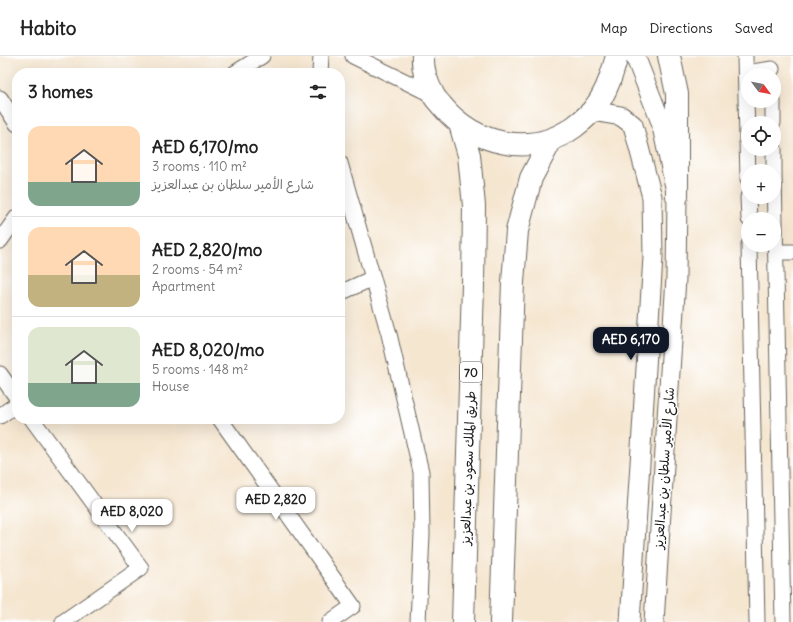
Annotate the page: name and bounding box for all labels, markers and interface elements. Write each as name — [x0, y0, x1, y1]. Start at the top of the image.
text: Habito — [20, 16, 76, 40]
text: Map — [600, 19, 627, 37]
text: Directions — [649, 19, 713, 37]
text: Saved — [735, 19, 773, 37]
north arrow — [741, 68, 781, 108]
map controls — [741, 68, 781, 252]
text: 3 homes — [28, 81, 93, 103]
icon: filters — [307, 81, 329, 103]
button: locate — [741, 116, 781, 156]
text: AED 6,170/mo — [152, 136, 258, 158]
icon: home — [60, 142, 108, 190]
text: 3 rooms · 110 m² — [152, 158, 247, 175]
button: + — [741, 164, 781, 204]
text: شارع الأمير سلطان بن عبدالعزيز — [152, 176, 314, 193]
button: − — [741, 212, 781, 252]
text: AED 2,820/mo — [152, 239, 262, 261]
icon: home — [60, 243, 108, 291]
text: 2 rooms · 54 m² — [152, 261, 243, 278]
text: Apartment — [152, 278, 215, 295]
pin: AED 6,170 — [585, 327, 677, 361]
text: AED 6,170 — [602, 331, 660, 348]
text: AED 8,020/mo — [152, 339, 264, 361]
icon: home — [60, 343, 108, 391]
text: 5 rooms · 148 m² — [152, 361, 248, 378]
road number: 70 — [460, 362, 482, 382]
text: House — [152, 378, 189, 395]
street label: شارع الأمير سلطان بن عبدالعزيز — [650, 387, 679, 551]
street label: طريق الملك سعود بن عبدالعزيز — [457, 391, 479, 546]
pin: AED 2,820 — [230, 487, 322, 521]
text: AED 2,820 — [245, 491, 307, 508]
pin: AED 8,020 — [86, 499, 178, 533]
text: AED 8,020 — [101, 503, 163, 520]

